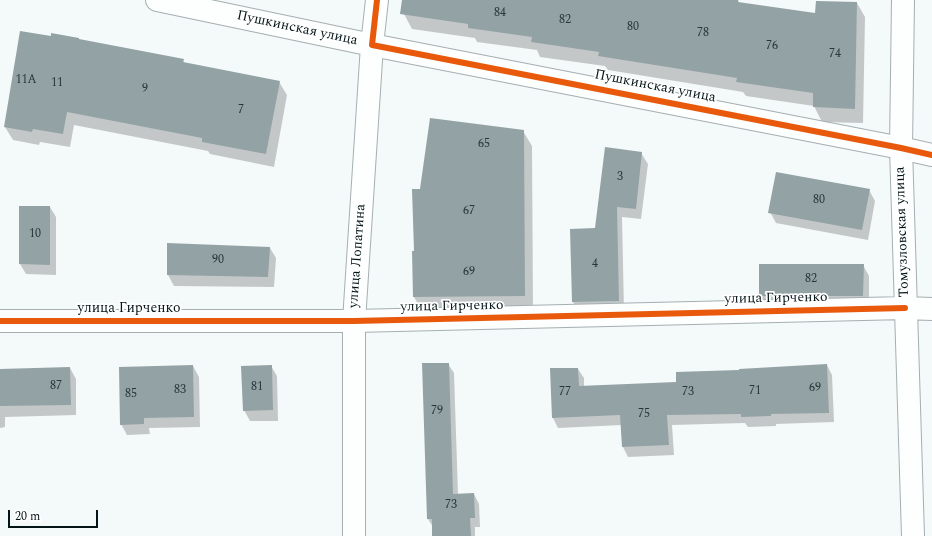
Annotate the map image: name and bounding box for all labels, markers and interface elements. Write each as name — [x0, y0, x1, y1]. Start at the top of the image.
house number: 84 — [494, 7, 506, 21]
street label: Пушкинская улица — [235, 8, 359, 50]
house number: 82 — [559, 14, 571, 28]
house number: 80 — [627, 21, 639, 35]
house number: 78 — [697, 27, 709, 41]
house number: 76 — [766, 40, 778, 54]
house number: 74 — [829, 48, 841, 62]
street label: Пушкинская улица — [593, 67, 717, 107]
house number: 11А — [16, 74, 36, 88]
house number: 11 — [51, 77, 63, 91]
house number: 9 — [142, 83, 148, 97]
house number: 7 — [238, 104, 244, 118]
house number: 65 — [478, 138, 490, 152]
street label: Томузловская улица — [892, 166, 914, 298]
house number: 3 — [617, 171, 623, 185]
house number: 80 — [813, 194, 825, 208]
street label: улица Лопатина — [346, 203, 370, 309]
house number: 67 — [463, 205, 475, 219]
house number: 10 — [29, 228, 41, 242]
house number: 90 — [212, 254, 224, 268]
house number: 4 — [592, 258, 598, 272]
house number: 69 — [463, 266, 475, 280]
house number: 82 — [805, 273, 817, 287]
street label: улица Гирченко — [724, 290, 828, 308]
street label: улица Гирченко — [400, 298, 504, 316]
street label: улица Гирченко — [77, 301, 181, 317]
house number: 87 — [50, 380, 62, 394]
house number: 81 — [251, 381, 263, 395]
house number: 69 — [809, 382, 821, 396]
house number: 83 — [174, 384, 186, 398]
house number: 71 — [749, 385, 761, 399]
house number: 77 — [559, 386, 571, 400]
house number: 73 — [682, 386, 694, 400]
house number: 85 — [125, 388, 137, 402]
house number: 79 — [431, 405, 443, 419]
house number: 75 — [638, 408, 650, 422]
house number: 73 — [445, 499, 457, 513]
scale bar — [10, 502, 100, 528]
text: 20 m — [15, 507, 40, 526]

